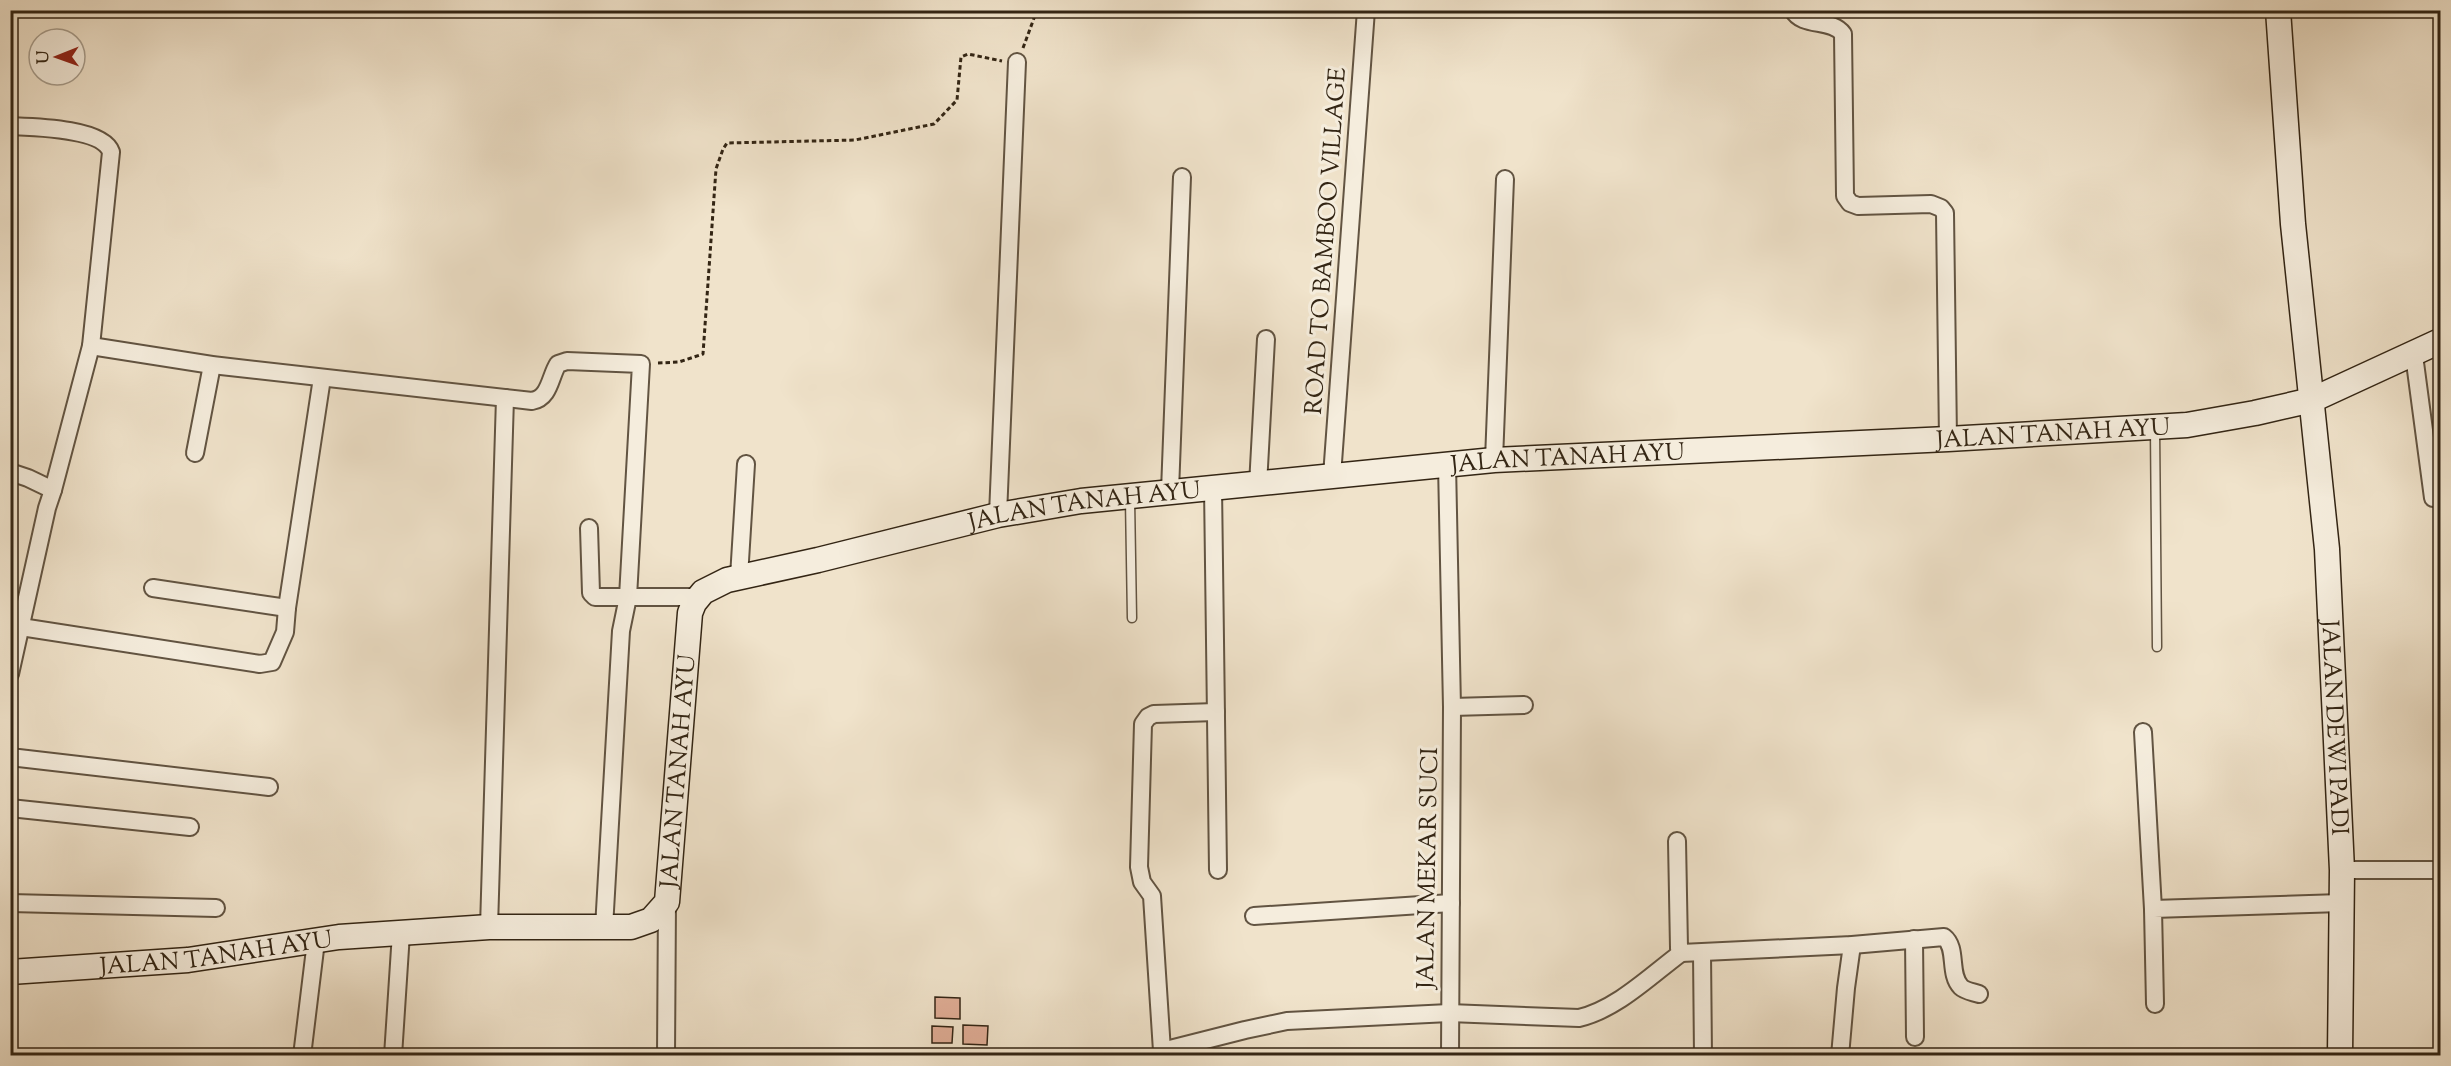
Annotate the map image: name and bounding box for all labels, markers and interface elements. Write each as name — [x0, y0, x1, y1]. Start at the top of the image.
north arrow — [27, 27, 87, 87]
text: U — [33, 50, 56, 64]
street label: ROAD TO BAMBOO VILLAGE — [1298, 66, 1356, 416]
street label: JALAN TANAH AYU — [1933, 411, 2171, 459]
street label: JALAN TANAH AYU — [1447, 436, 1686, 483]
street label: JALAN TANAH AYU — [963, 474, 1202, 541]
street label: JALAN DEWI PADI — [2311, 617, 2355, 836]
street label: JALAN TANAH AYU — [653, 653, 706, 891]
street label: JALAN MEKAR SUCI — [1410, 747, 1448, 991]
street label: JALAN TANAH AYU — [97, 923, 335, 985]

